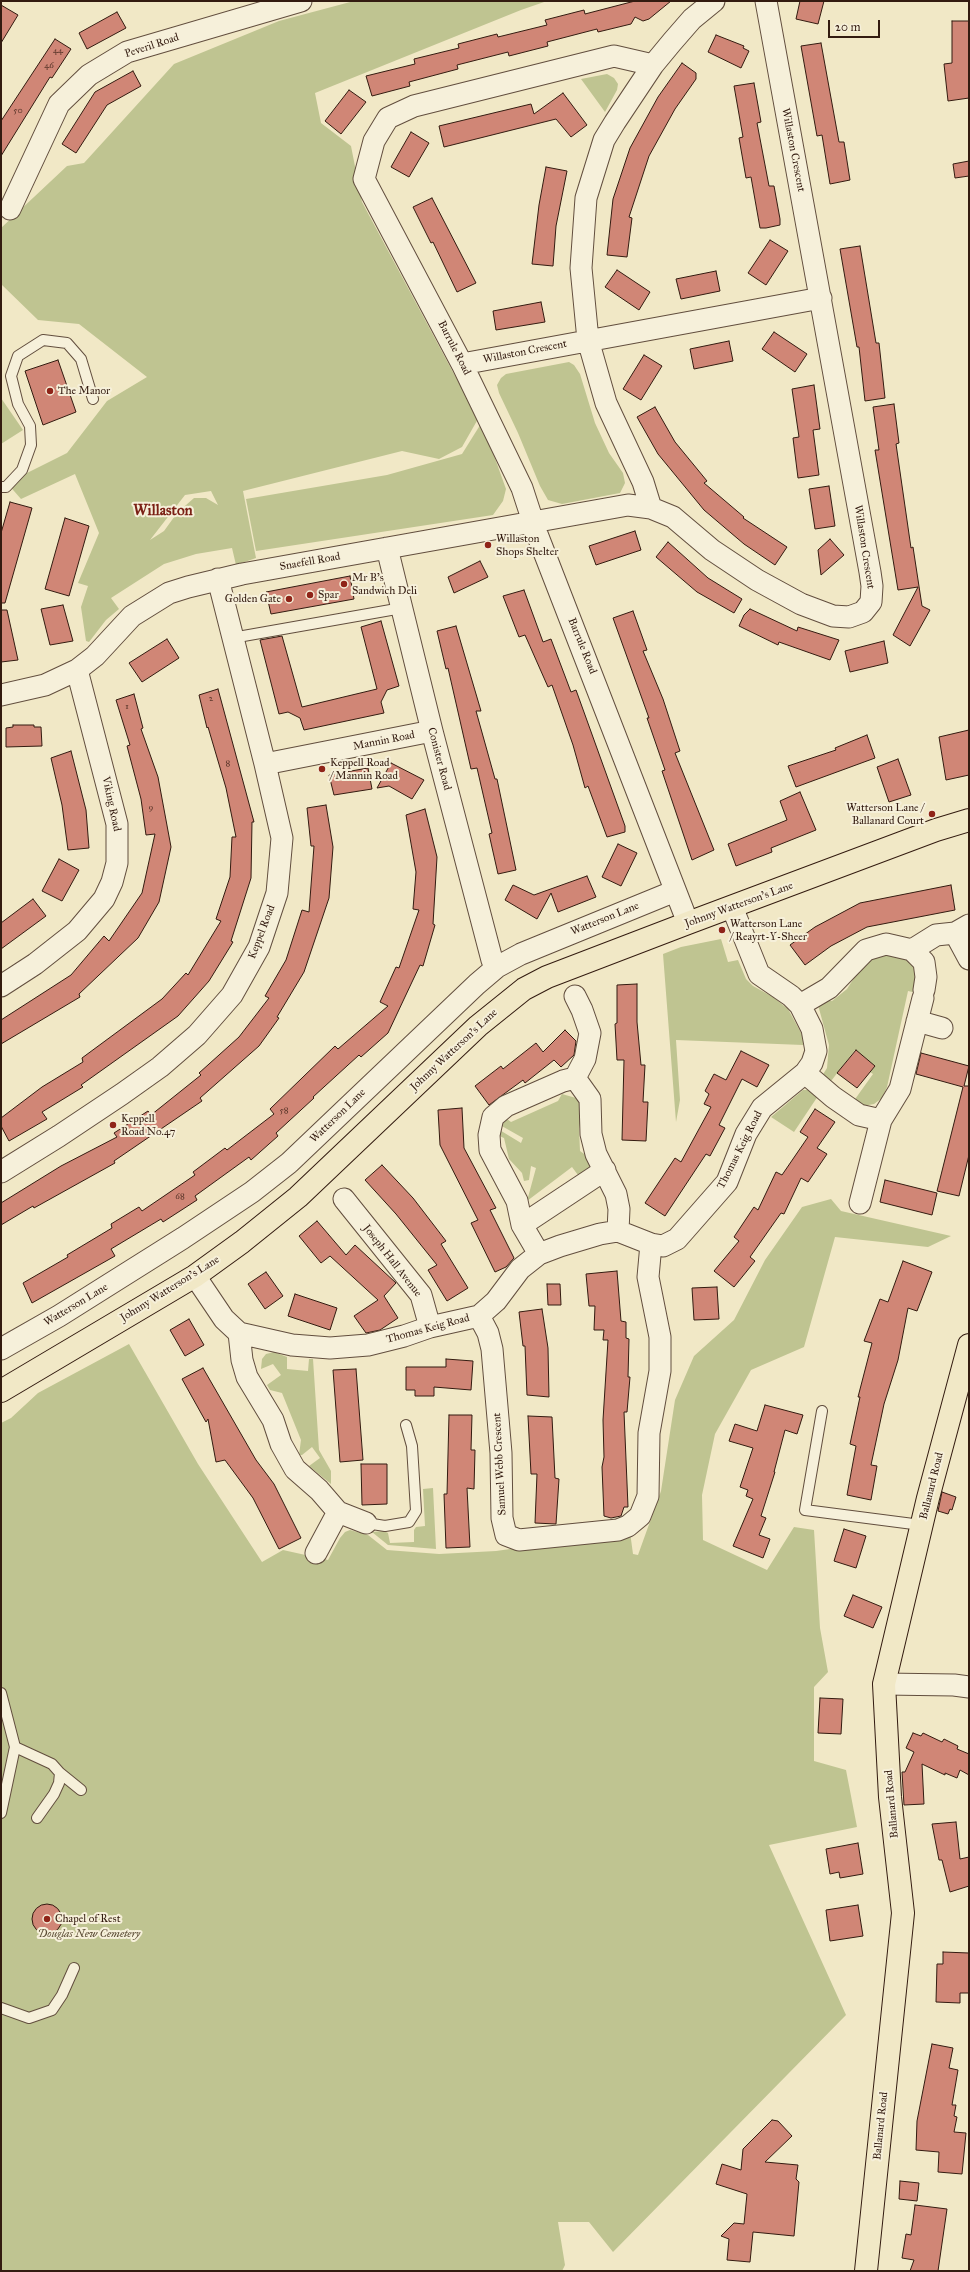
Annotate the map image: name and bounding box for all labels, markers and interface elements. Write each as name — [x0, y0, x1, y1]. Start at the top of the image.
scale bar — [830, 12, 882, 38]
text: 20 m — [835, 20, 861, 34]
street label: Peveril Road — [123, 31, 181, 61]
house number: 44 — [53, 46, 63, 56]
house number: 46 — [44, 61, 54, 71]
house number: 50 — [13, 106, 23, 116]
street label: Willaston Crescent — [778, 107, 808, 193]
street label: Barrule Road — [435, 319, 473, 377]
street label: Willaston Crescent — [482, 337, 568, 367]
place label: The Manor — [58, 384, 110, 398]
marker: The Manor — [45, 386, 55, 396]
district label: Willaston — [133, 502, 193, 520]
street label: Willaston Crescent — [851, 504, 877, 590]
place label: Willaston Shops Shelter — [496, 532, 558, 558]
marker: Willaston Shops Shelter — [483, 540, 493, 550]
street label: Snaefell Road — [279, 550, 341, 574]
place label: Mr B's Sandwich Deli — [352, 571, 417, 597]
marker: Mr B's Sandwich Deli — [339, 579, 349, 589]
place label: Spar — [318, 588, 339, 602]
marker: Spar — [305, 590, 315, 600]
place label: Golden Gate — [225, 592, 281, 606]
marker: Golden Gate — [284, 594, 294, 604]
street label: Barrule Road — [565, 616, 599, 676]
house number: 2 — [209, 694, 213, 704]
house number: 1 — [125, 702, 129, 712]
street label: Conister Road — [424, 726, 454, 792]
street label: Mannin Road — [352, 729, 416, 753]
place label: Keppell Road / Mannin Road — [330, 756, 398, 782]
house number: 8 — [226, 759, 230, 769]
marker: Keppell Road / Mannin Road — [317, 764, 327, 774]
street label: Viking Road — [99, 775, 123, 833]
place label: Watterson Lane / Ballanard Court — [846, 801, 924, 827]
house number: 9 — [149, 803, 153, 813]
marker: Watterson Lane / Ballanard Court — [927, 809, 937, 819]
street label: Johnny Watterson's Lane — [683, 879, 795, 931]
street label: Watterson Lane — [569, 899, 641, 939]
street label: Keppel Road — [246, 903, 278, 961]
place label: Watterson Lane / Reayrt-Y-Sheer — [730, 917, 807, 943]
marker: Watterson Lane / Reayrt-Y-Sheer — [717, 925, 727, 935]
street label: Johnny Watterson's Lane — [408, 1006, 500, 1094]
street label: Watterson Lane — [307, 1086, 369, 1146]
house number: 58 — [280, 1106, 288, 1116]
street label: Thomas Keig Road — [715, 1109, 765, 1191]
place label: Keppell Road No.47 — [121, 1112, 175, 1138]
marker: Keppell Road No.47 — [108, 1120, 118, 1130]
house number: 68 — [175, 1192, 185, 1202]
street label: Joseph Hall Avenue — [360, 1222, 424, 1300]
street label: Johnny Watterson's Lane — [118, 1253, 222, 1325]
street label: Watterson Lane — [42, 1281, 110, 1329]
street label: Thomas Keig Road — [385, 1312, 471, 1346]
street label: Samuel Webb Crescent — [491, 1412, 509, 1516]
street label: Ballanard Road — [917, 1451, 947, 1521]
street label: Ballanard Road — [882, 1769, 902, 1839]
place label: Chapel of Rest — [55, 1912, 121, 1926]
marker: Chapel of Rest — [42, 1914, 52, 1924]
park label: Douglas New Cemetery — [38, 1927, 140, 1941]
street label: Ballanard Road — [871, 2091, 891, 2161]

